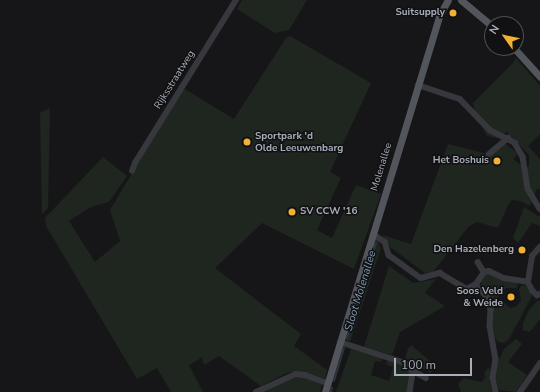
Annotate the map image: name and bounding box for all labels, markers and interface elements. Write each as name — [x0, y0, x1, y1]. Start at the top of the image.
place label: Suitsupply — [396, 7, 445, 19]
marker: Suitsupply — [448, 8, 458, 18]
north arrow — [484, 16, 524, 56]
text: N — [486, 22, 503, 37]
street label: Rijksstraatweg — [152, 49, 198, 111]
place label: Sportpark 'd Olde Leeuwenbarg — [255, 130, 343, 154]
marker: Sportpark 'd Olde Leeuwenbarg — [242, 137, 252, 147]
street label: Molenallee — [369, 141, 395, 193]
place label: Het Boshuis — [433, 155, 489, 167]
marker: Het Boshuis — [492, 156, 502, 166]
place label: SV CCW '16 — [300, 206, 357, 218]
marker: SV CCW '16 — [287, 207, 297, 217]
place label: Den Hazelenberg — [433, 244, 514, 256]
marker: Den Hazelenberg — [517, 245, 527, 255]
water label: Sloot Molenallee — [342, 249, 380, 333]
place label: Soos Veld & Weide — [457, 285, 503, 308]
marker: Soos Veld & Weide — [506, 292, 516, 302]
scale bar — [396, 350, 474, 376]
text: 100 m — [401, 357, 436, 373]

